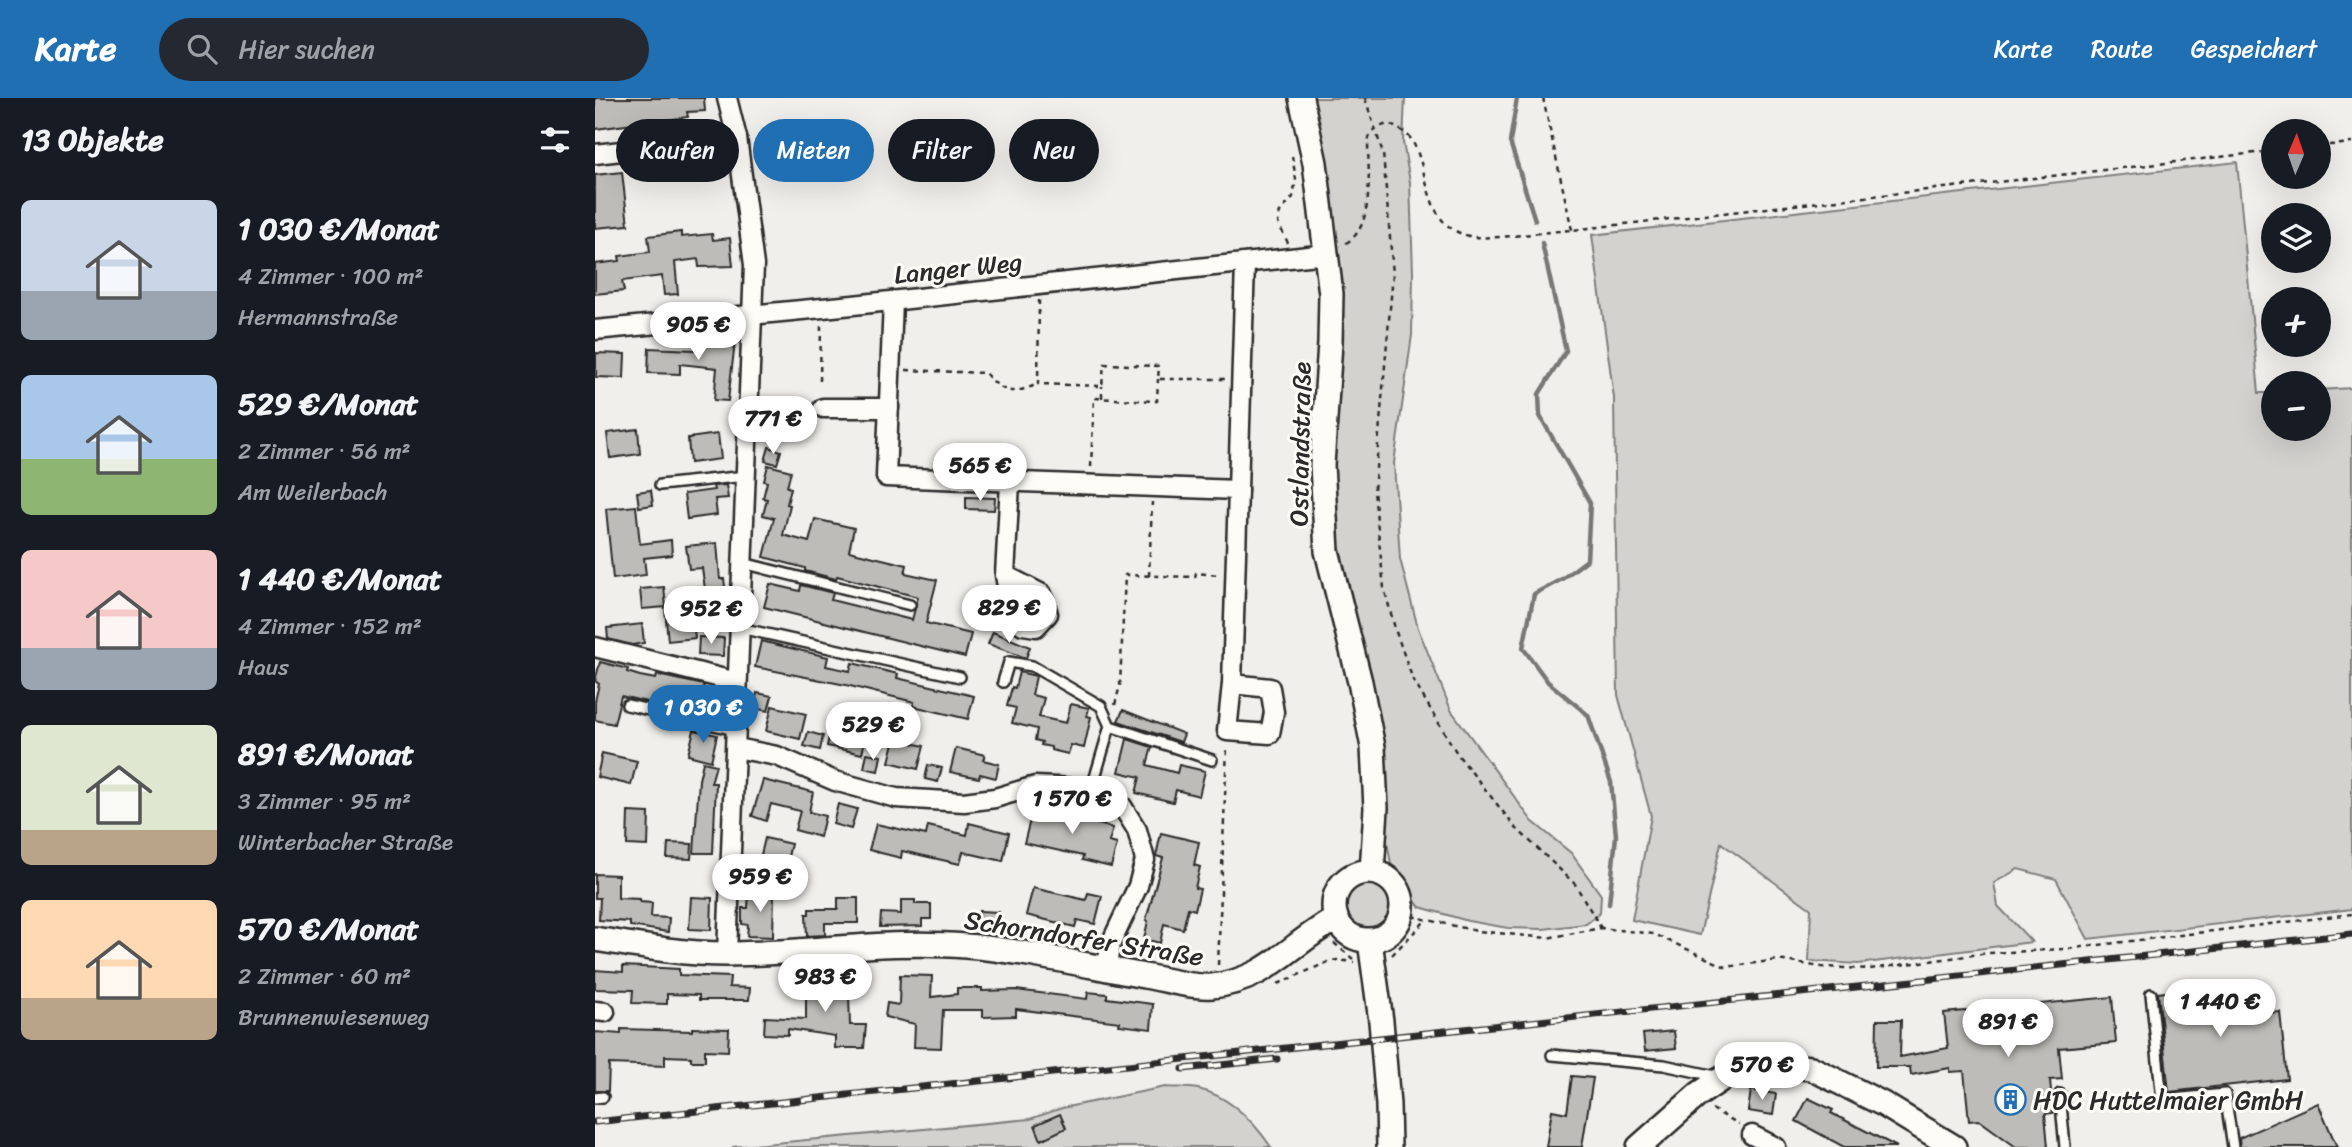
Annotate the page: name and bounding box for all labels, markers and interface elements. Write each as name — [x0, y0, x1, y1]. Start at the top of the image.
search box — [159, 18, 649, 81]
text: Karte — [35, 20, 117, 78]
text: Hier suchen — [239, 26, 375, 72]
text: Karte — [1994, 28, 2053, 70]
text: Route — [2091, 28, 2153, 70]
text: Gespeichert — [2191, 28, 2317, 70]
icon: search — [183, 30, 221, 68]
text: 13 Objekte — [21, 113, 164, 167]
chip: Kaufen — [616, 119, 739, 182]
chip: Mieten — [753, 119, 874, 182]
chip: Filter — [888, 119, 995, 182]
chip: Neu — [1009, 119, 1099, 182]
north arrow — [2261, 119, 2331, 189]
map controls — [2261, 119, 2331, 441]
icon: filters — [536, 121, 574, 159]
text: 1 030 €/Monat — [238, 202, 440, 256]
button: layers — [2261, 203, 2331, 273]
icon: home — [77, 228, 161, 312]
street label: Langer Weg — [892, 238, 1024, 298]
text: 4 Zimmer · 100 m² — [238, 256, 424, 297]
button: + — [2261, 287, 2331, 357]
text: Hermannstraße — [238, 297, 398, 338]
pin: 905 € — [649, 302, 747, 362]
text: 905 € — [666, 304, 730, 345]
street label: Ostlandstraße — [1276, 361, 1324, 527]
button: − — [2261, 371, 2331, 441]
text: 529 €/Monat — [238, 377, 419, 431]
pin: 771 € — [724, 396, 822, 456]
text: 771 € — [744, 398, 802, 439]
icon: home — [77, 403, 161, 487]
text: 2 Zimmer · 56 m² — [238, 431, 411, 472]
pin: 565 € — [931, 444, 1029, 503]
text: 565 € — [949, 445, 1011, 486]
text: Am Weilerbach — [238, 472, 387, 513]
text: 1 440 €/Monat — [238, 552, 442, 606]
icon: home — [77, 578, 161, 662]
pin: 829 € — [960, 586, 1058, 645]
pin: 952 € — [662, 587, 760, 646]
text: 829 € — [978, 587, 1040, 628]
text: 952 € — [680, 588, 742, 629]
text: 4 Zimmer · 152 m² — [238, 606, 422, 647]
text: Haus — [238, 647, 289, 688]
pin: 1 030 € — [638, 686, 768, 745]
text: 1 030 € — [664, 687, 742, 728]
pin: 529 € — [824, 702, 922, 762]
text: 529 € — [842, 704, 904, 745]
text: 891 €/Monat — [238, 727, 414, 781]
icon: home — [77, 753, 161, 837]
pin: 1 570 € — [1007, 776, 1137, 836]
text: 1 570 € — [1033, 778, 1111, 819]
text: 3 Zimmer · 95 m² — [238, 781, 411, 822]
text: Winterbacher Straße — [238, 822, 453, 863]
pin: 959 € — [711, 854, 809, 914]
text: 959 € — [728, 856, 792, 897]
street label: Schorndorfer Straße — [961, 896, 1207, 980]
text: 570 €/Monat — [238, 902, 419, 956]
icon: home — [77, 928, 161, 1012]
pin: 983 € — [776, 954, 874, 1014]
text: 2 Zimmer · 60 m² — [238, 956, 411, 997]
text: 983 € — [794, 956, 856, 997]
pin: 1 440 € — [2155, 979, 2285, 1039]
text: 1 440 € — [2180, 981, 2260, 1022]
text: Brunnenwiesenweg — [238, 997, 430, 1038]
pin: 891 € — [1959, 1000, 2057, 1059]
text: 891 € — [1978, 1001, 2038, 1042]
pin: 570 € — [1713, 1042, 1811, 1102]
text: 570 € — [1731, 1044, 1793, 1085]
place label: HDC Huttelmaier GmbH — [2033, 1077, 2304, 1123]
building icon: HDC Huttelmaier GmbH — [1993, 1083, 2027, 1117]

